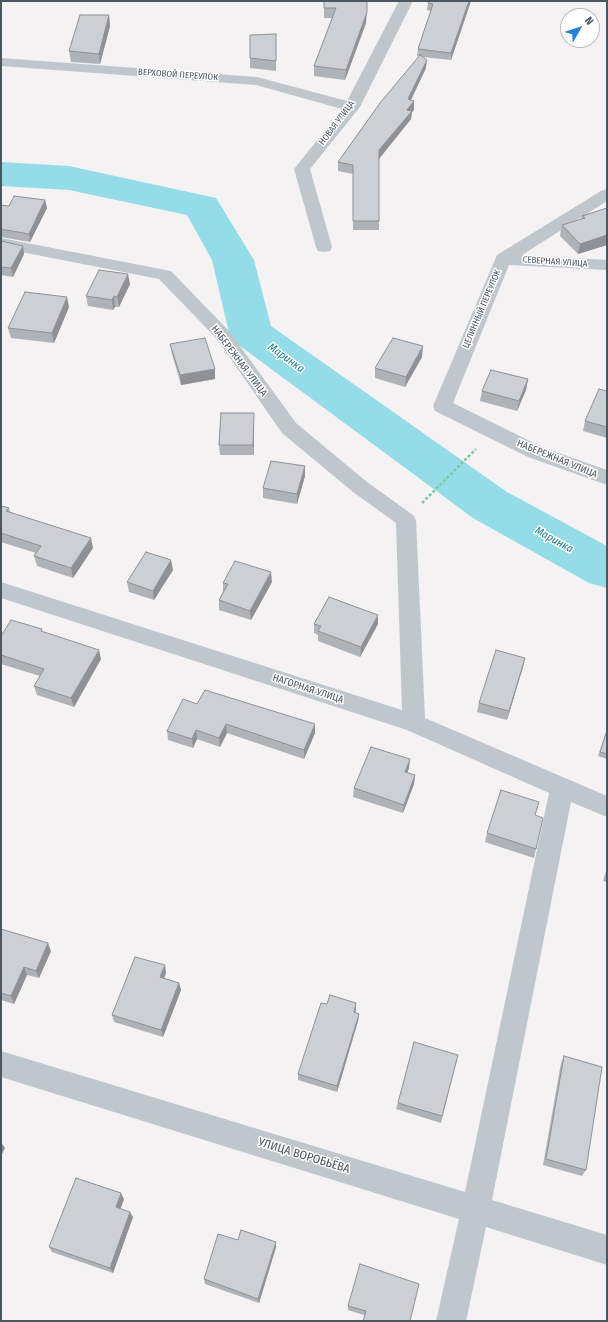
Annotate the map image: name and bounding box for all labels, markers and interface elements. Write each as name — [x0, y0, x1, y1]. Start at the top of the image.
north arrow — [560, 8, 600, 48]
text: N — [582, 14, 596, 27]
street label: ВЕРХОВОЙ ПЕРЕУЛОК — [138, 67, 218, 83]
street label: НОВАЯ УЛИЦА — [317, 99, 357, 147]
street label: СЕВЕРНАЯ УЛИЦА — [522, 254, 588, 270]
street label: ЦЕЛИННЫЙ ПЕРЕУЛОК — [461, 268, 503, 350]
street label: НАБЕРЕЖНАЯ УЛИЦА — [208, 323, 270, 399]
water label: Маринка — [265, 340, 307, 376]
street label: НАБЕРЕЖНАЯ УЛИЦА — [515, 437, 599, 481]
water label: Маринка — [533, 524, 575, 556]
street label: НАГОРНАЯ УЛИЦА — [271, 672, 345, 706]
street label: УЛИЦА ВОРОБЬЁВА — [256, 1135, 352, 1177]

